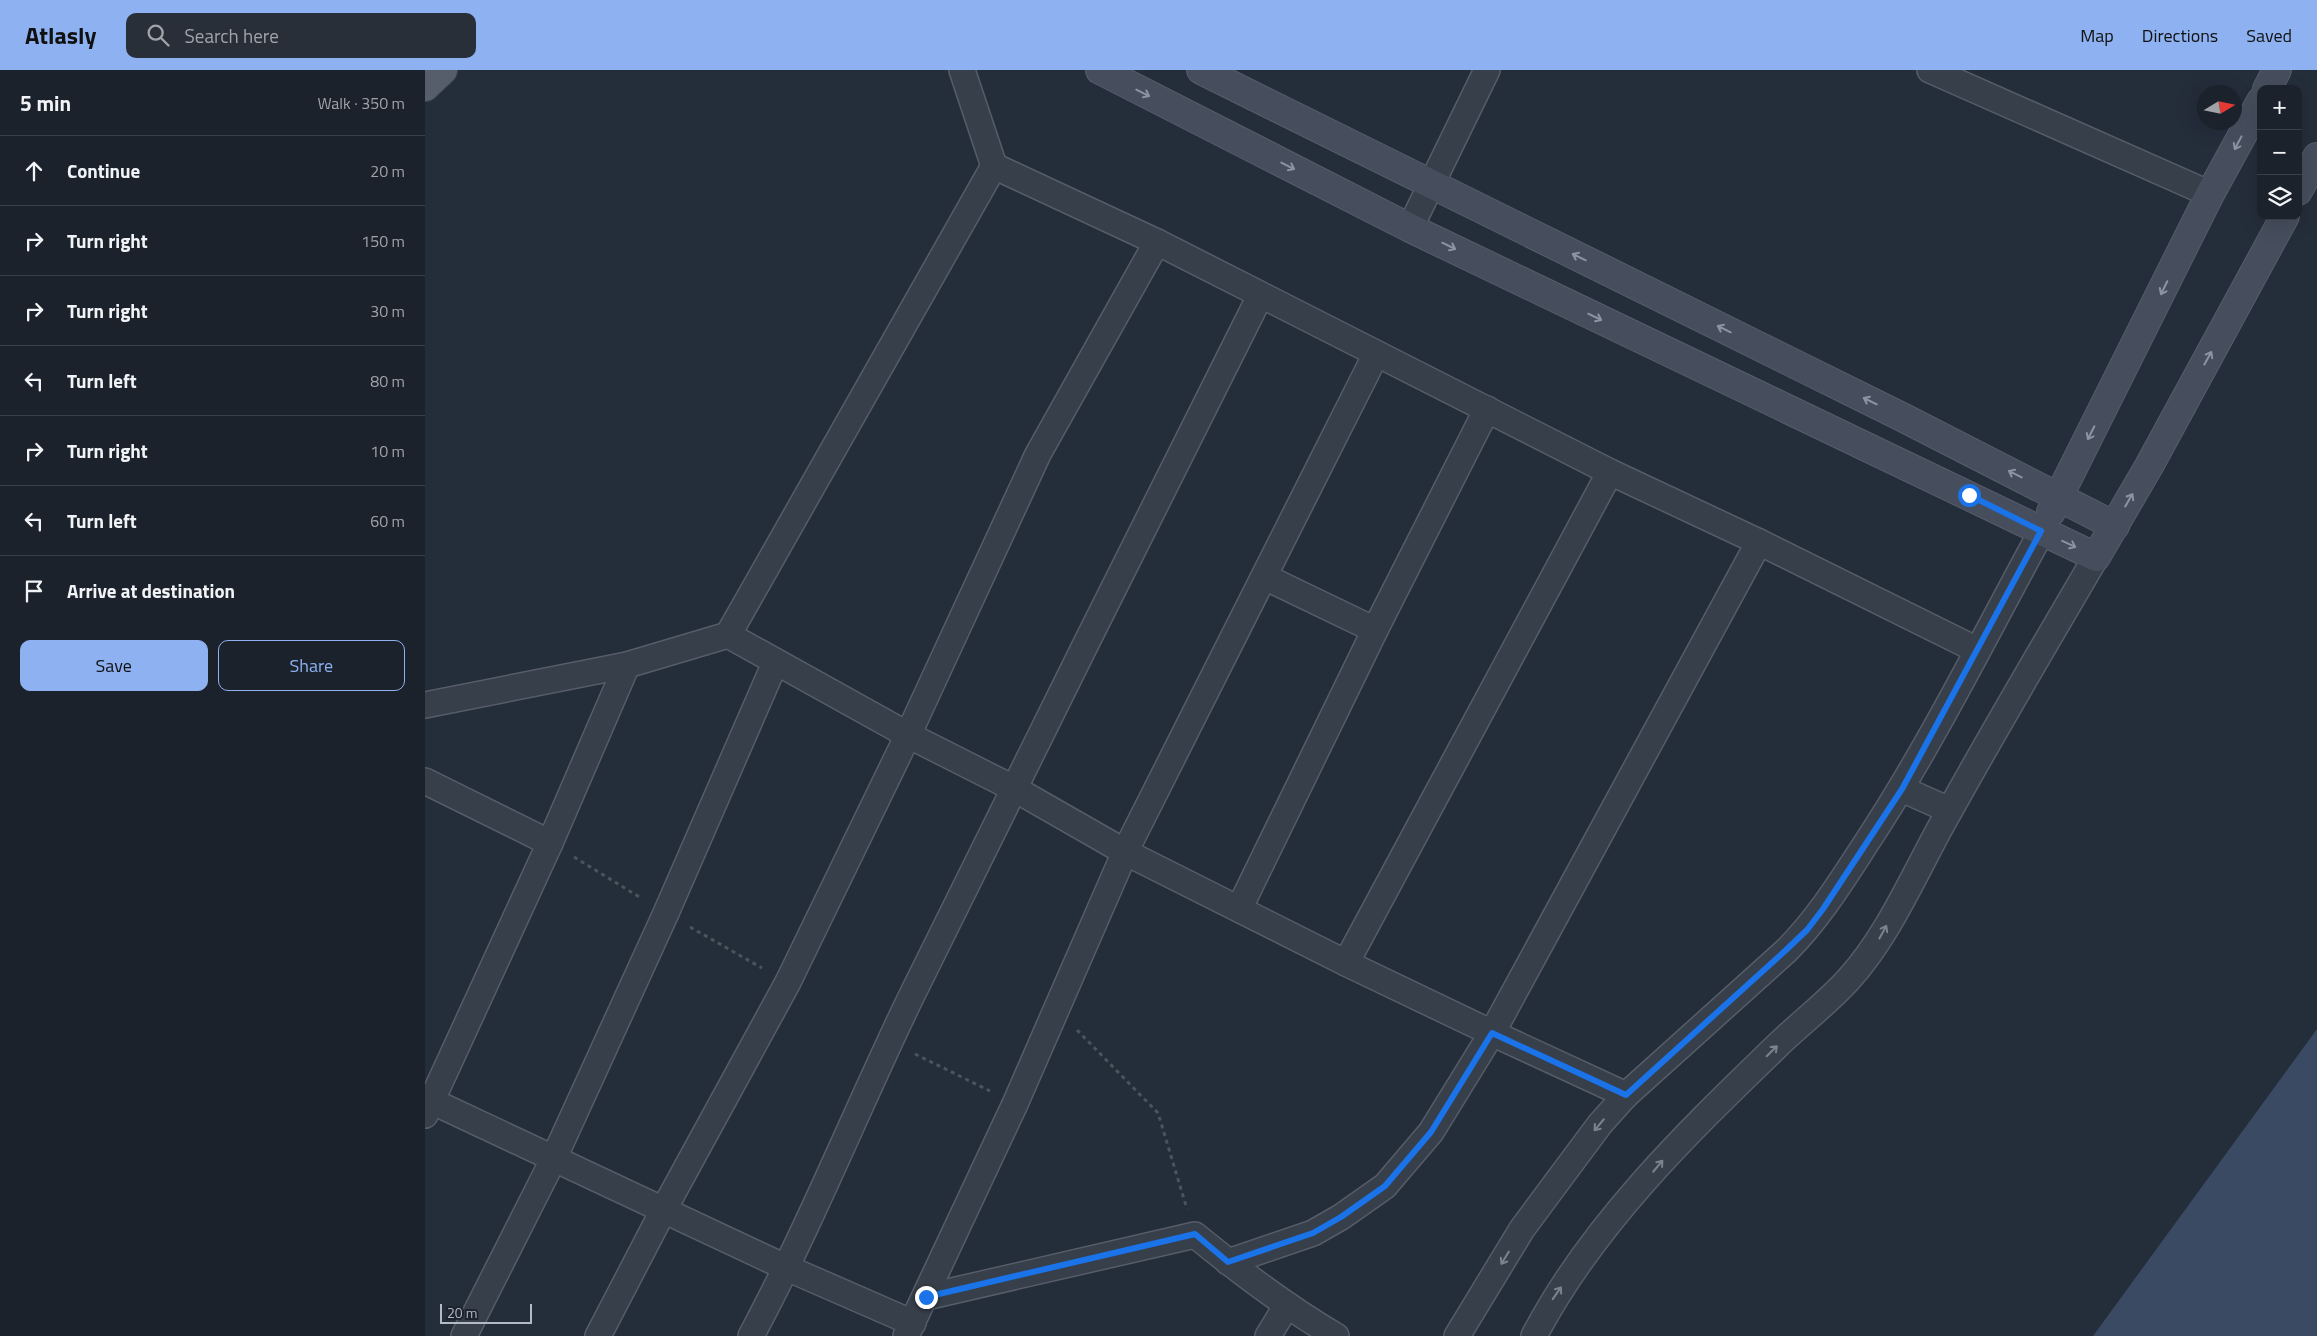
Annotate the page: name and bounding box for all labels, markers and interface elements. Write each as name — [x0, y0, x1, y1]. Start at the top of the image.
search box — [126, 13, 476, 58]
text: Atlasly — [25, 17, 96, 53]
icon: search — [144, 21, 172, 49]
text: Search here — [184, 21, 279, 50]
text: Map — [2080, 22, 2114, 49]
text: Directions — [2142, 22, 2218, 49]
text: Saved — [2246, 22, 2292, 49]
north arrow — [2197, 85, 2242, 130]
map controls — [2257, 85, 2302, 220]
button: + — [2257, 85, 2302, 130]
text: 5 min — [20, 87, 71, 119]
one-way arrow — [1135, 89, 1150, 98]
text: Walk · 350 m — [317, 91, 405, 115]
button: − — [2257, 130, 2302, 175]
one-way arrow — [2232, 136, 2242, 150]
text: Continue — [67, 156, 140, 185]
icon: ahead — [20, 157, 48, 185]
text: 20 m — [370, 159, 405, 183]
one-way arrow — [1280, 162, 1295, 171]
button: layers — [2257, 175, 2302, 220]
text: Turn right — [67, 226, 148, 255]
icon: right — [20, 227, 48, 255]
text: 150 m — [361, 229, 405, 253]
one-way arrow — [1441, 242, 1456, 252]
one-way arrow — [1571, 252, 1586, 262]
one-way arrow — [2159, 280, 2168, 295]
text: Turn right — [67, 296, 148, 325]
icon: right — [20, 297, 48, 325]
text: 30 m — [370, 299, 405, 323]
one-way arrow — [1588, 312, 1603, 322]
one-way arrow — [1717, 324, 1732, 333]
one-way arrow — [2203, 350, 2213, 365]
text: Turn left — [67, 366, 137, 395]
icon: left — [20, 367, 48, 395]
text: 80 m — [370, 369, 405, 393]
one-way arrow — [1863, 396, 1878, 405]
one-way arrow — [2086, 426, 2096, 441]
text: Turn right — [67, 436, 148, 465]
icon: right — [20, 437, 48, 465]
text: 10 m — [370, 439, 405, 463]
one-way arrow — [2008, 469, 2023, 478]
route start — [1958, 484, 1981, 507]
one-way arrow — [2125, 494, 2135, 508]
text: Turn left — [67, 506, 137, 535]
icon: left — [20, 507, 48, 535]
text: 60 m — [370, 509, 405, 533]
one-way arrow — [2061, 540, 2076, 550]
text: Arrive at destination — [67, 576, 235, 605]
icon: arrive — [20, 577, 48, 605]
button: Save — [20, 640, 208, 691]
button: Share — [218, 640, 405, 691]
one-way arrow — [1878, 926, 1888, 940]
one-way arrow — [1766, 1045, 1778, 1057]
one-way arrow — [1593, 1119, 1605, 1132]
one-way arrow — [1652, 1160, 1663, 1173]
one-way arrow — [1499, 1250, 1509, 1264]
route end — [915, 1286, 938, 1309]
one-way arrow — [1552, 1287, 1563, 1301]
scale bar — [440, 1301, 533, 1324]
text: 20 m — [447, 1302, 477, 1323]

